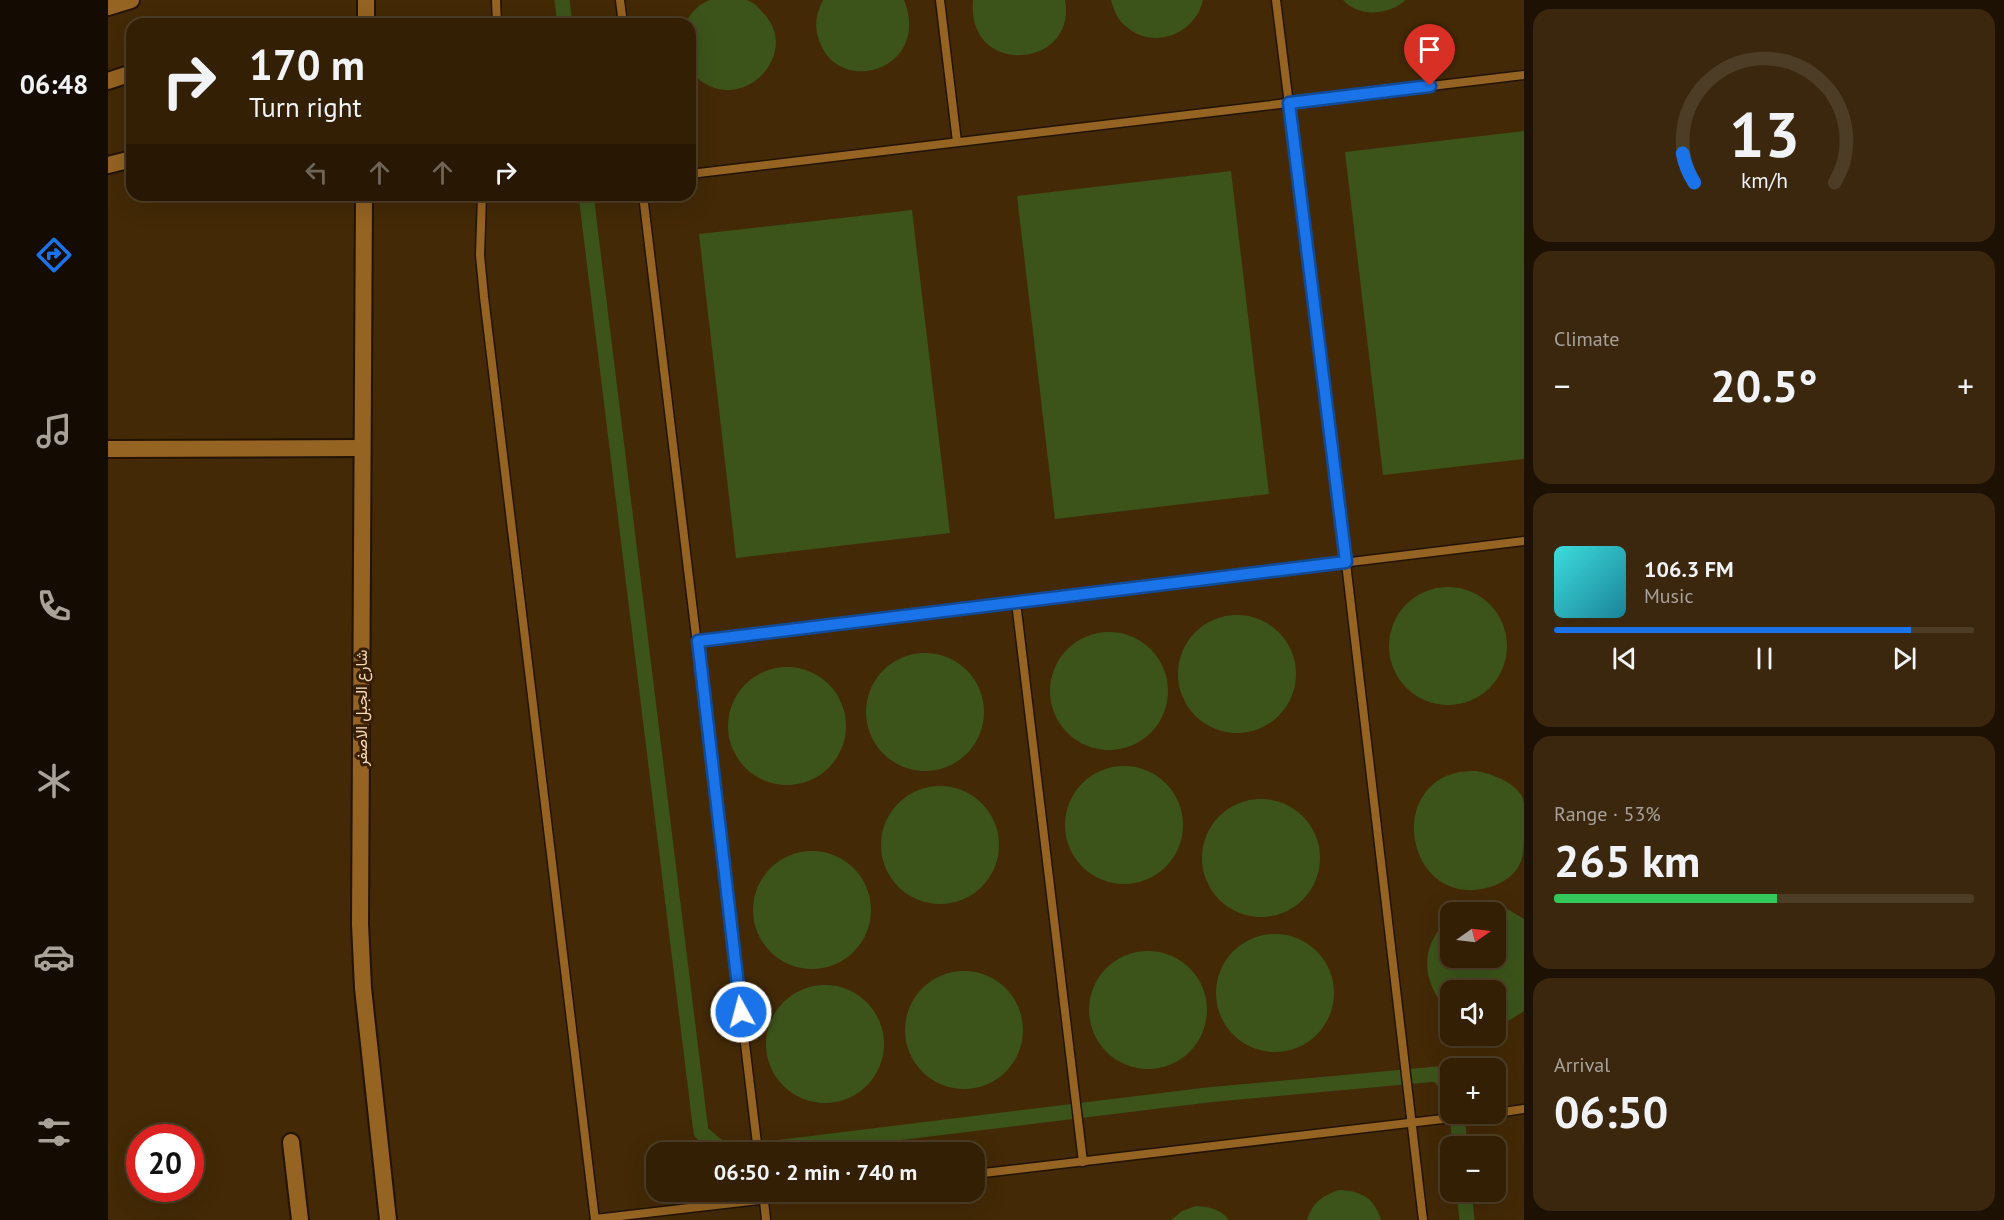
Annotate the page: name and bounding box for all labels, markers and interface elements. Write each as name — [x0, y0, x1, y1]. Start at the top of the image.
pin — [1404, 24, 1455, 86]
icon: arrive — [1413, 33, 1446, 66]
text: 170 m — [249, 37, 365, 92]
icon: right — [150, 42, 228, 120]
text: 06:48 — [20, 67, 88, 101]
text: Turn right — [249, 90, 362, 124]
text: 13 — [1729, 93, 1799, 174]
icon: left — [300, 156, 333, 189]
icon: ahead — [363, 156, 396, 189]
icon: ahead — [426, 156, 459, 189]
icon: right — [489, 156, 522, 189]
text: km/h — [1740, 166, 1787, 194]
icon: directions — [33, 234, 75, 276]
text: Climate — [1554, 326, 1620, 352]
text: 20.5° — [1710, 356, 1818, 414]
text: − — [1554, 364, 1571, 407]
text: + — [1957, 364, 1974, 407]
icon: music — [33, 410, 75, 452]
text: 106.3 FM — [1644, 555, 1734, 583]
text: Music — [1644, 583, 1693, 609]
icon: phone — [33, 585, 75, 627]
icon: previous — [1608, 642, 1641, 675]
icon: pause — [1748, 642, 1781, 675]
icon: next — [1888, 642, 1921, 675]
street label: شارع الجبل الاصفر — [351, 650, 373, 767]
icon: climate — [33, 760, 75, 802]
text: Range · 53% — [1554, 801, 1661, 827]
text: 265 km — [1554, 831, 1700, 889]
north arrow — [1440, 902, 1506, 968]
map controls — [1440, 902, 1506, 1202]
icon: car — [33, 936, 75, 978]
position arrow — [709, 980, 773, 1044]
button: sound — [1440, 980, 1506, 1046]
text: Arrival — [1554, 1052, 1610, 1078]
button: + — [1440, 1058, 1506, 1124]
text: 06:50 — [1554, 1082, 1668, 1140]
icon: filters — [33, 1111, 75, 1153]
speed limit sign: 20 — [126, 1124, 204, 1202]
button: − — [1440, 1136, 1506, 1202]
text: 06:50 · 2 min · 740 m — [714, 1158, 917, 1186]

